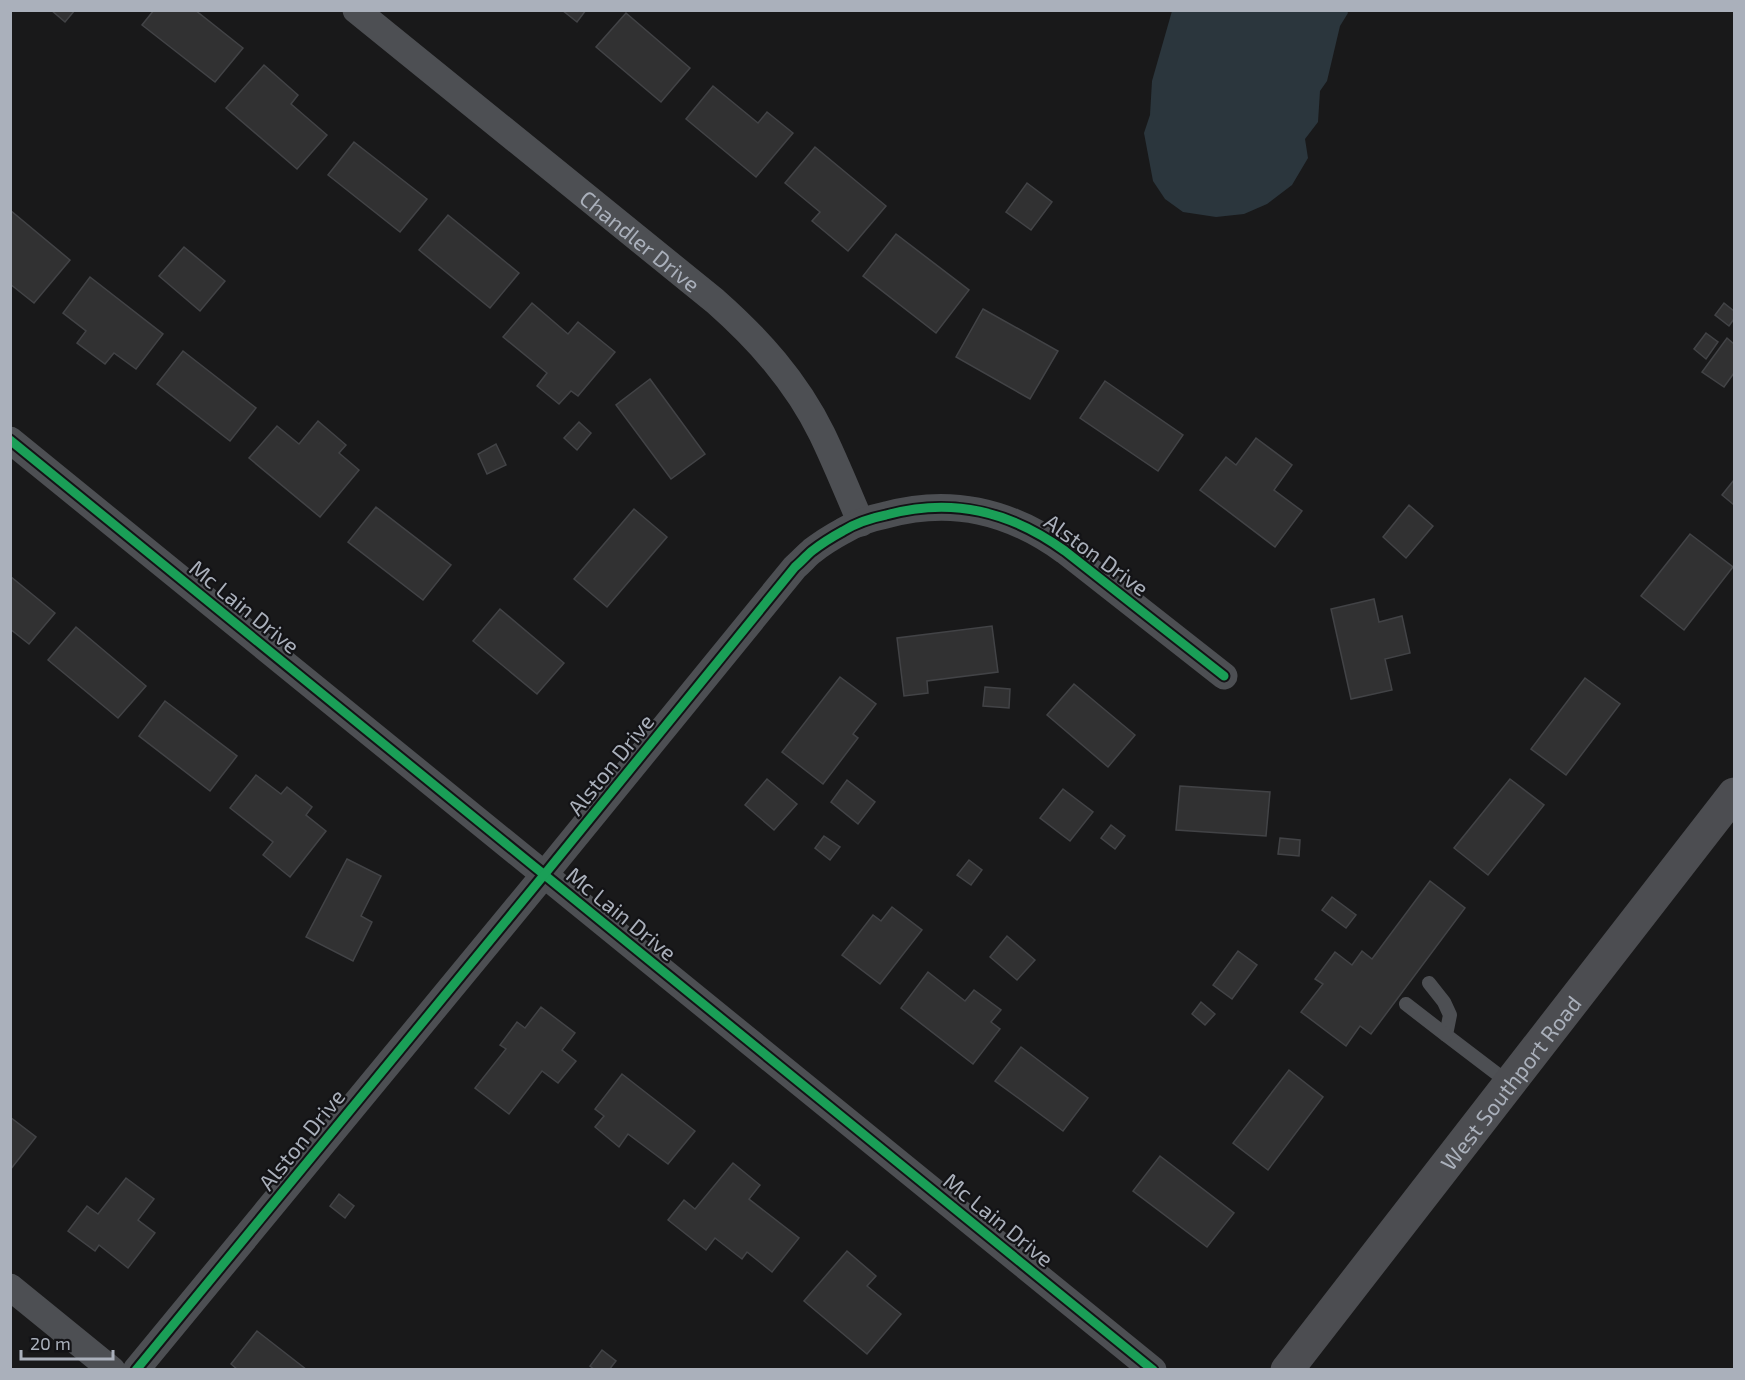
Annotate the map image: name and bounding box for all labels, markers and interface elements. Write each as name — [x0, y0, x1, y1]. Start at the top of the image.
street label: Chandler Drive — [575, 184, 706, 297]
street label: Alston Drive — [1040, 508, 1154, 600]
street label: Mc Lain Drive — [185, 554, 305, 658]
street label: Alston Drive — [561, 708, 659, 820]
street label: Mc Lain Drive — [562, 861, 682, 965]
street label: West Southport Road — [1434, 990, 1586, 1175]
street label: Alston Drive — [252, 1083, 350, 1195]
street label: Mc Lain Drive — [939, 1167, 1059, 1271]
scale bar — [21, 1323, 112, 1361]
text: 20 m — [30, 1332, 71, 1354]

